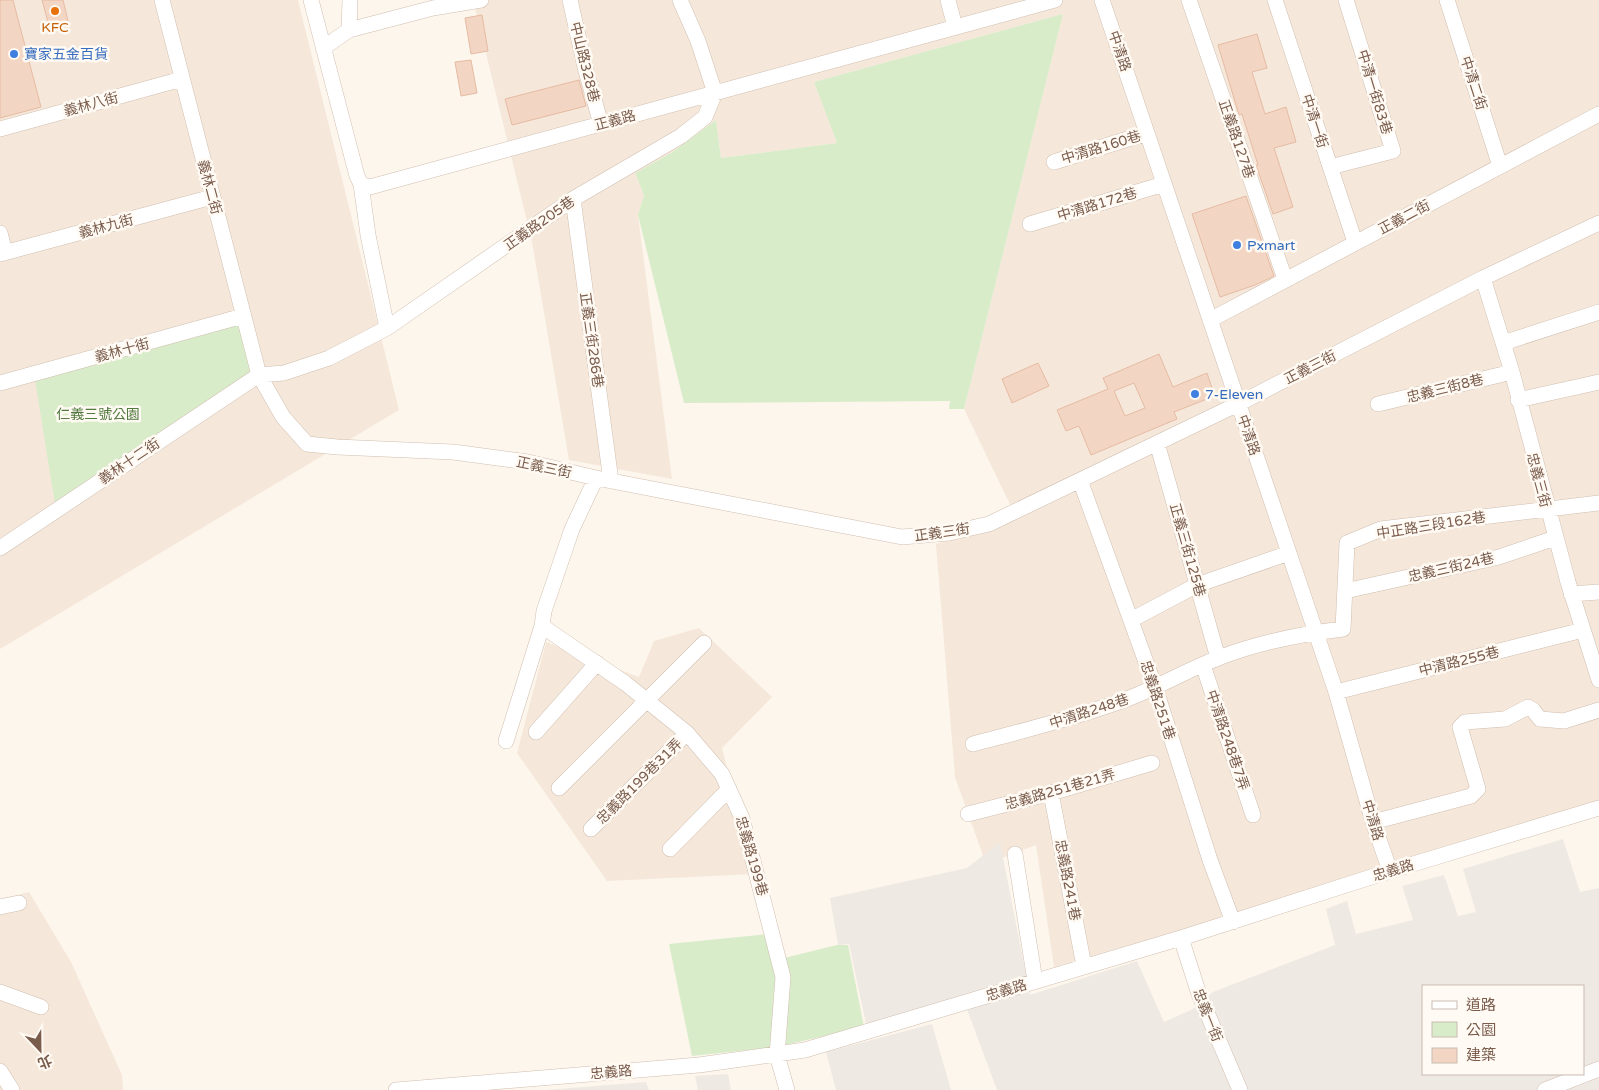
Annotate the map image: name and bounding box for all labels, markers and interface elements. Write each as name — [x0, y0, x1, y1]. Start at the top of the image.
marker: KFC — [49, 5, 61, 17]
place label: KFC — [41, 19, 69, 36]
street label: 中山路328巷 — [566, 20, 603, 104]
street label: 中清路 — [1105, 29, 1134, 74]
place label: 寶家五金百貨 — [24, 46, 108, 63]
marker: 寶家五金百貨 — [8, 48, 20, 60]
street label: 中清一街83巷 — [1354, 48, 1395, 137]
street label: 中清二街 — [1457, 54, 1490, 112]
street label: 義林八街 — [62, 89, 120, 120]
street label: 中清一街 — [1298, 92, 1331, 150]
street label: 正義路127巷 — [1215, 97, 1258, 181]
street label: 正義路 — [593, 107, 638, 134]
street label: 中清路160巷 — [1059, 127, 1143, 168]
street label: 義林二街 — [194, 158, 225, 216]
street label: 中清路172巷 — [1055, 184, 1139, 225]
street label: 正義路205巷 — [501, 193, 578, 254]
street label: 正義二街 — [1376, 197, 1433, 238]
street label: 義林九街 — [77, 211, 135, 242]
place label: Pxmart — [1247, 237, 1296, 254]
marker: Pxmart — [1231, 239, 1243, 251]
street label: 正義三街286巷 — [576, 291, 607, 389]
street label: 義林十街 — [93, 335, 151, 366]
street label: 正義三街 — [1281, 347, 1339, 388]
street label: 忠義三街8巷 — [1405, 371, 1485, 406]
place label: 7-Eleven — [1205, 386, 1263, 403]
marker: 7-Eleven — [1189, 388, 1201, 400]
park label: 仁義三號公園 — [56, 406, 140, 423]
street label: 中清路 — [1234, 413, 1263, 458]
street label: 義林十二街 — [96, 435, 163, 488]
street label: 忠義三街 — [1523, 451, 1554, 509]
street label: 正義三街 — [515, 453, 573, 482]
street label: 正義三街125巷 — [1166, 501, 1209, 599]
street label: 中正路三段162巷 — [1375, 508, 1487, 543]
street label: 正義三街 — [913, 520, 971, 545]
street label: 忠義三街24巷 — [1407, 549, 1496, 586]
street label: 中清路255巷 — [1417, 643, 1501, 680]
street label: 忠義路251巷 — [1137, 658, 1178, 742]
street label: 中清路248巷7弄 — [1202, 688, 1253, 793]
street label: 中清路248巷 — [1047, 691, 1131, 732]
street label: 忠義路199巷31弄 — [593, 735, 686, 828]
street label: 忠義路251巷21弄 — [1003, 766, 1117, 813]
street label: 中清路 — [1358, 798, 1387, 843]
street label: 忠義路199巷 — [732, 814, 771, 898]
street label: 忠義路241巷 — [1051, 838, 1084, 922]
street label: 忠義路 — [1371, 856, 1416, 885]
street label: 忠義路 — [984, 976, 1029, 1005]
legend — [1422, 985, 1584, 1075]
street label: 忠義一街 — [1189, 986, 1226, 1044]
text: 道路 — [1466, 996, 1496, 1014]
text: 公園 — [1466, 1021, 1496, 1039]
north arrow — [15, 1025, 65, 1075]
text: 建築 — [1466, 1046, 1496, 1064]
text: 北 — [35, 1051, 54, 1072]
street label: 忠義路 — [589, 1062, 633, 1083]

